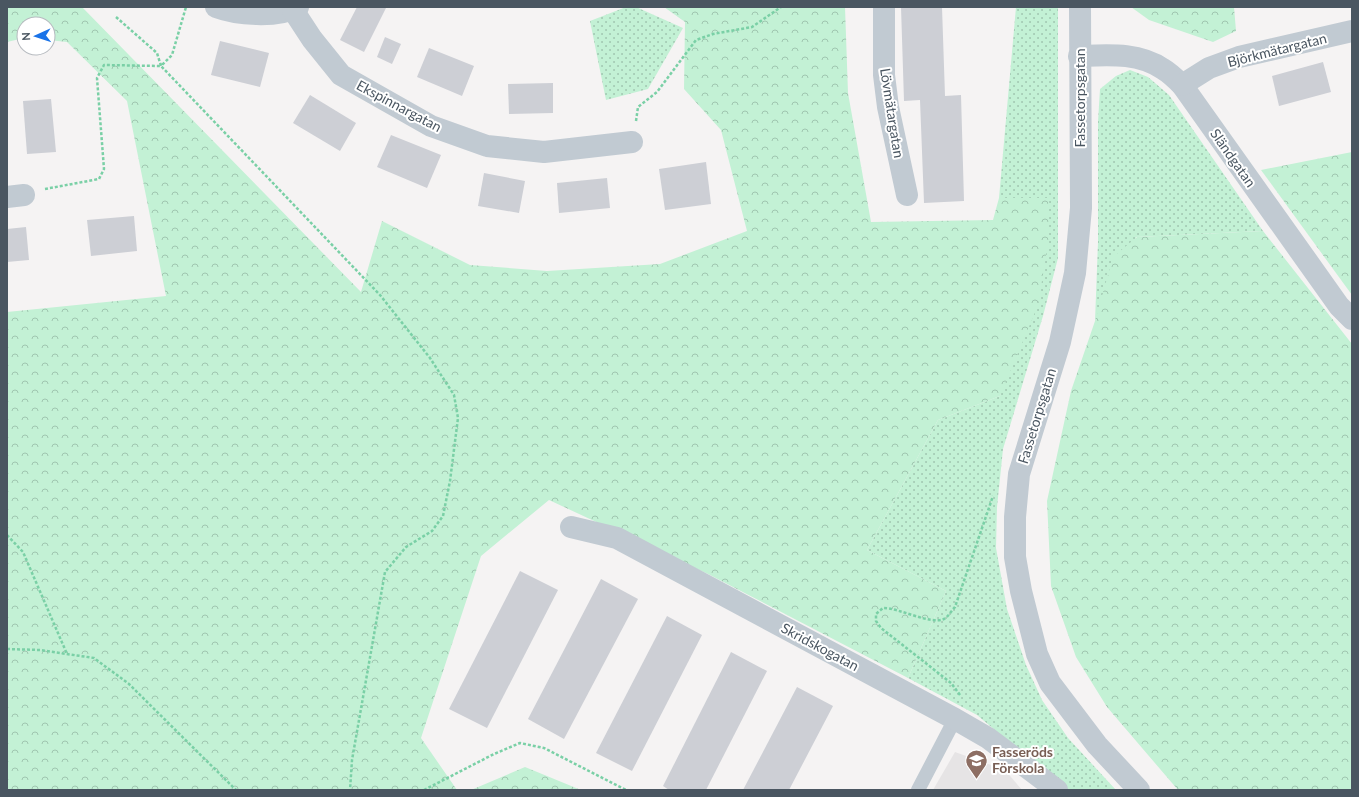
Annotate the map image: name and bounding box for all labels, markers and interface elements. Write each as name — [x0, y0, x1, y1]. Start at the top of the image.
north arrow — [16, 16, 56, 56]
street label: Björkmätargatan — [1226, 29, 1328, 70]
text: N — [19, 32, 32, 41]
street label: Fassetorpsgatan — [1071, 48, 1088, 148]
street label: Lövmätargatan — [877, 67, 908, 159]
street label: Ekspinnargatan — [354, 76, 445, 135]
street label: Sländgatan — [1207, 125, 1260, 190]
street label: Fassetorpsgatan — [1014, 366, 1059, 466]
street label: Skridskogatan — [778, 619, 862, 674]
place label: Fasseröds Förskola — [992, 743, 1053, 776]
school or university icon: Fasseröds Förskola — [963, 747, 989, 780]

